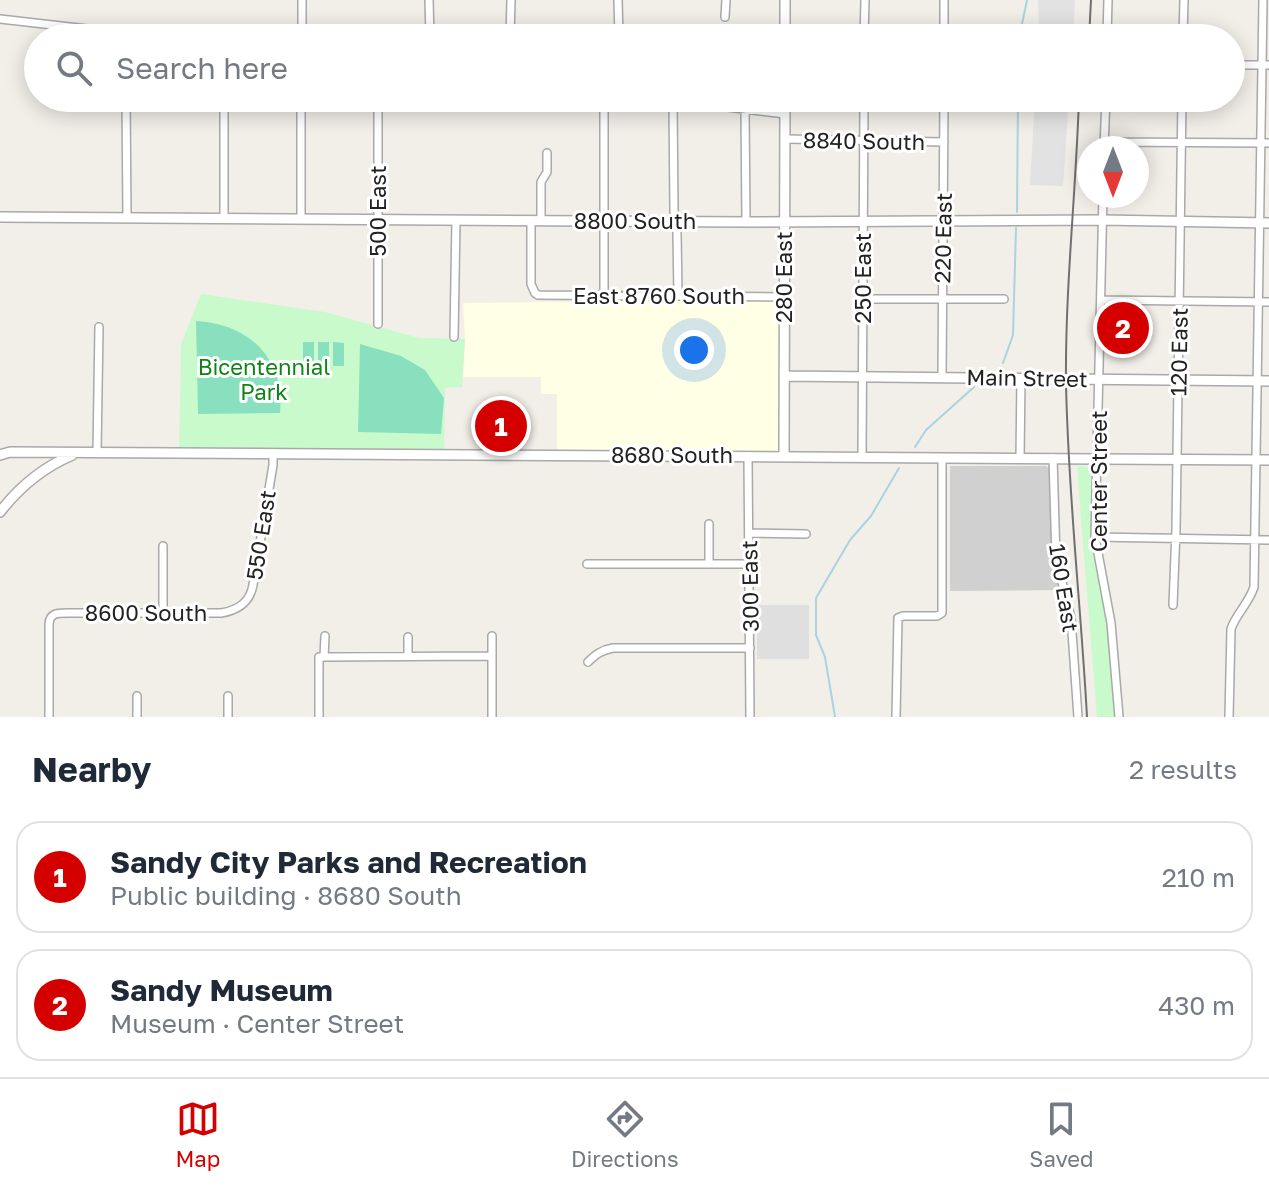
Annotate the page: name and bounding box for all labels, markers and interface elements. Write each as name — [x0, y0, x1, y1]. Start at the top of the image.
search box — [24, 24, 1245, 112]
icon: search — [52, 46, 96, 90]
text: Search here — [116, 50, 288, 86]
street label: 8840 South — [803, 126, 925, 155]
north arrow — [1077, 136, 1149, 208]
street label: 500 East — [364, 165, 391, 257]
street label: 220 East — [928, 192, 957, 284]
street label: 8800 South — [574, 207, 696, 234]
street label: 280 East — [770, 231, 797, 323]
street label: 250 East — [849, 233, 876, 323]
street label: East 8760 South — [573, 282, 745, 309]
pin: 2 — [1097, 298, 1149, 358]
street label: 120 East — [1164, 307, 1193, 397]
your location — [674, 330, 714, 370]
park label: Bicentennial Park — [198, 353, 330, 405]
street label: Main Street — [966, 363, 1088, 392]
pin: 1 — [475, 396, 527, 456]
street label: Center Street — [1085, 410, 1112, 552]
street label: 8680 South — [611, 441, 733, 468]
street label: 550 East — [240, 488, 281, 582]
street label: 300 East — [735, 540, 764, 632]
street label: 160 East — [1044, 542, 1085, 634]
street label: 8600 South — [85, 599, 207, 626]
text: Nearby — [32, 749, 152, 789]
text: 2 results — [1129, 754, 1237, 785]
text: Sandy City Parks and Recreation — [110, 844, 587, 880]
text: 1 — [53, 862, 67, 893]
text: 210 m — [1162, 862, 1235, 893]
text: Public building · 8680 South — [110, 880, 462, 911]
text: Sandy Museum — [110, 972, 333, 1008]
text: 2 — [52, 990, 68, 1021]
text: 430 m — [1158, 990, 1235, 1021]
text: Museum · Center Street — [110, 1008, 404, 1039]
tab: Map — [175, 1097, 220, 1172]
tab: Directions — [571, 1097, 679, 1172]
tab: Saved — [1029, 1097, 1094, 1172]

